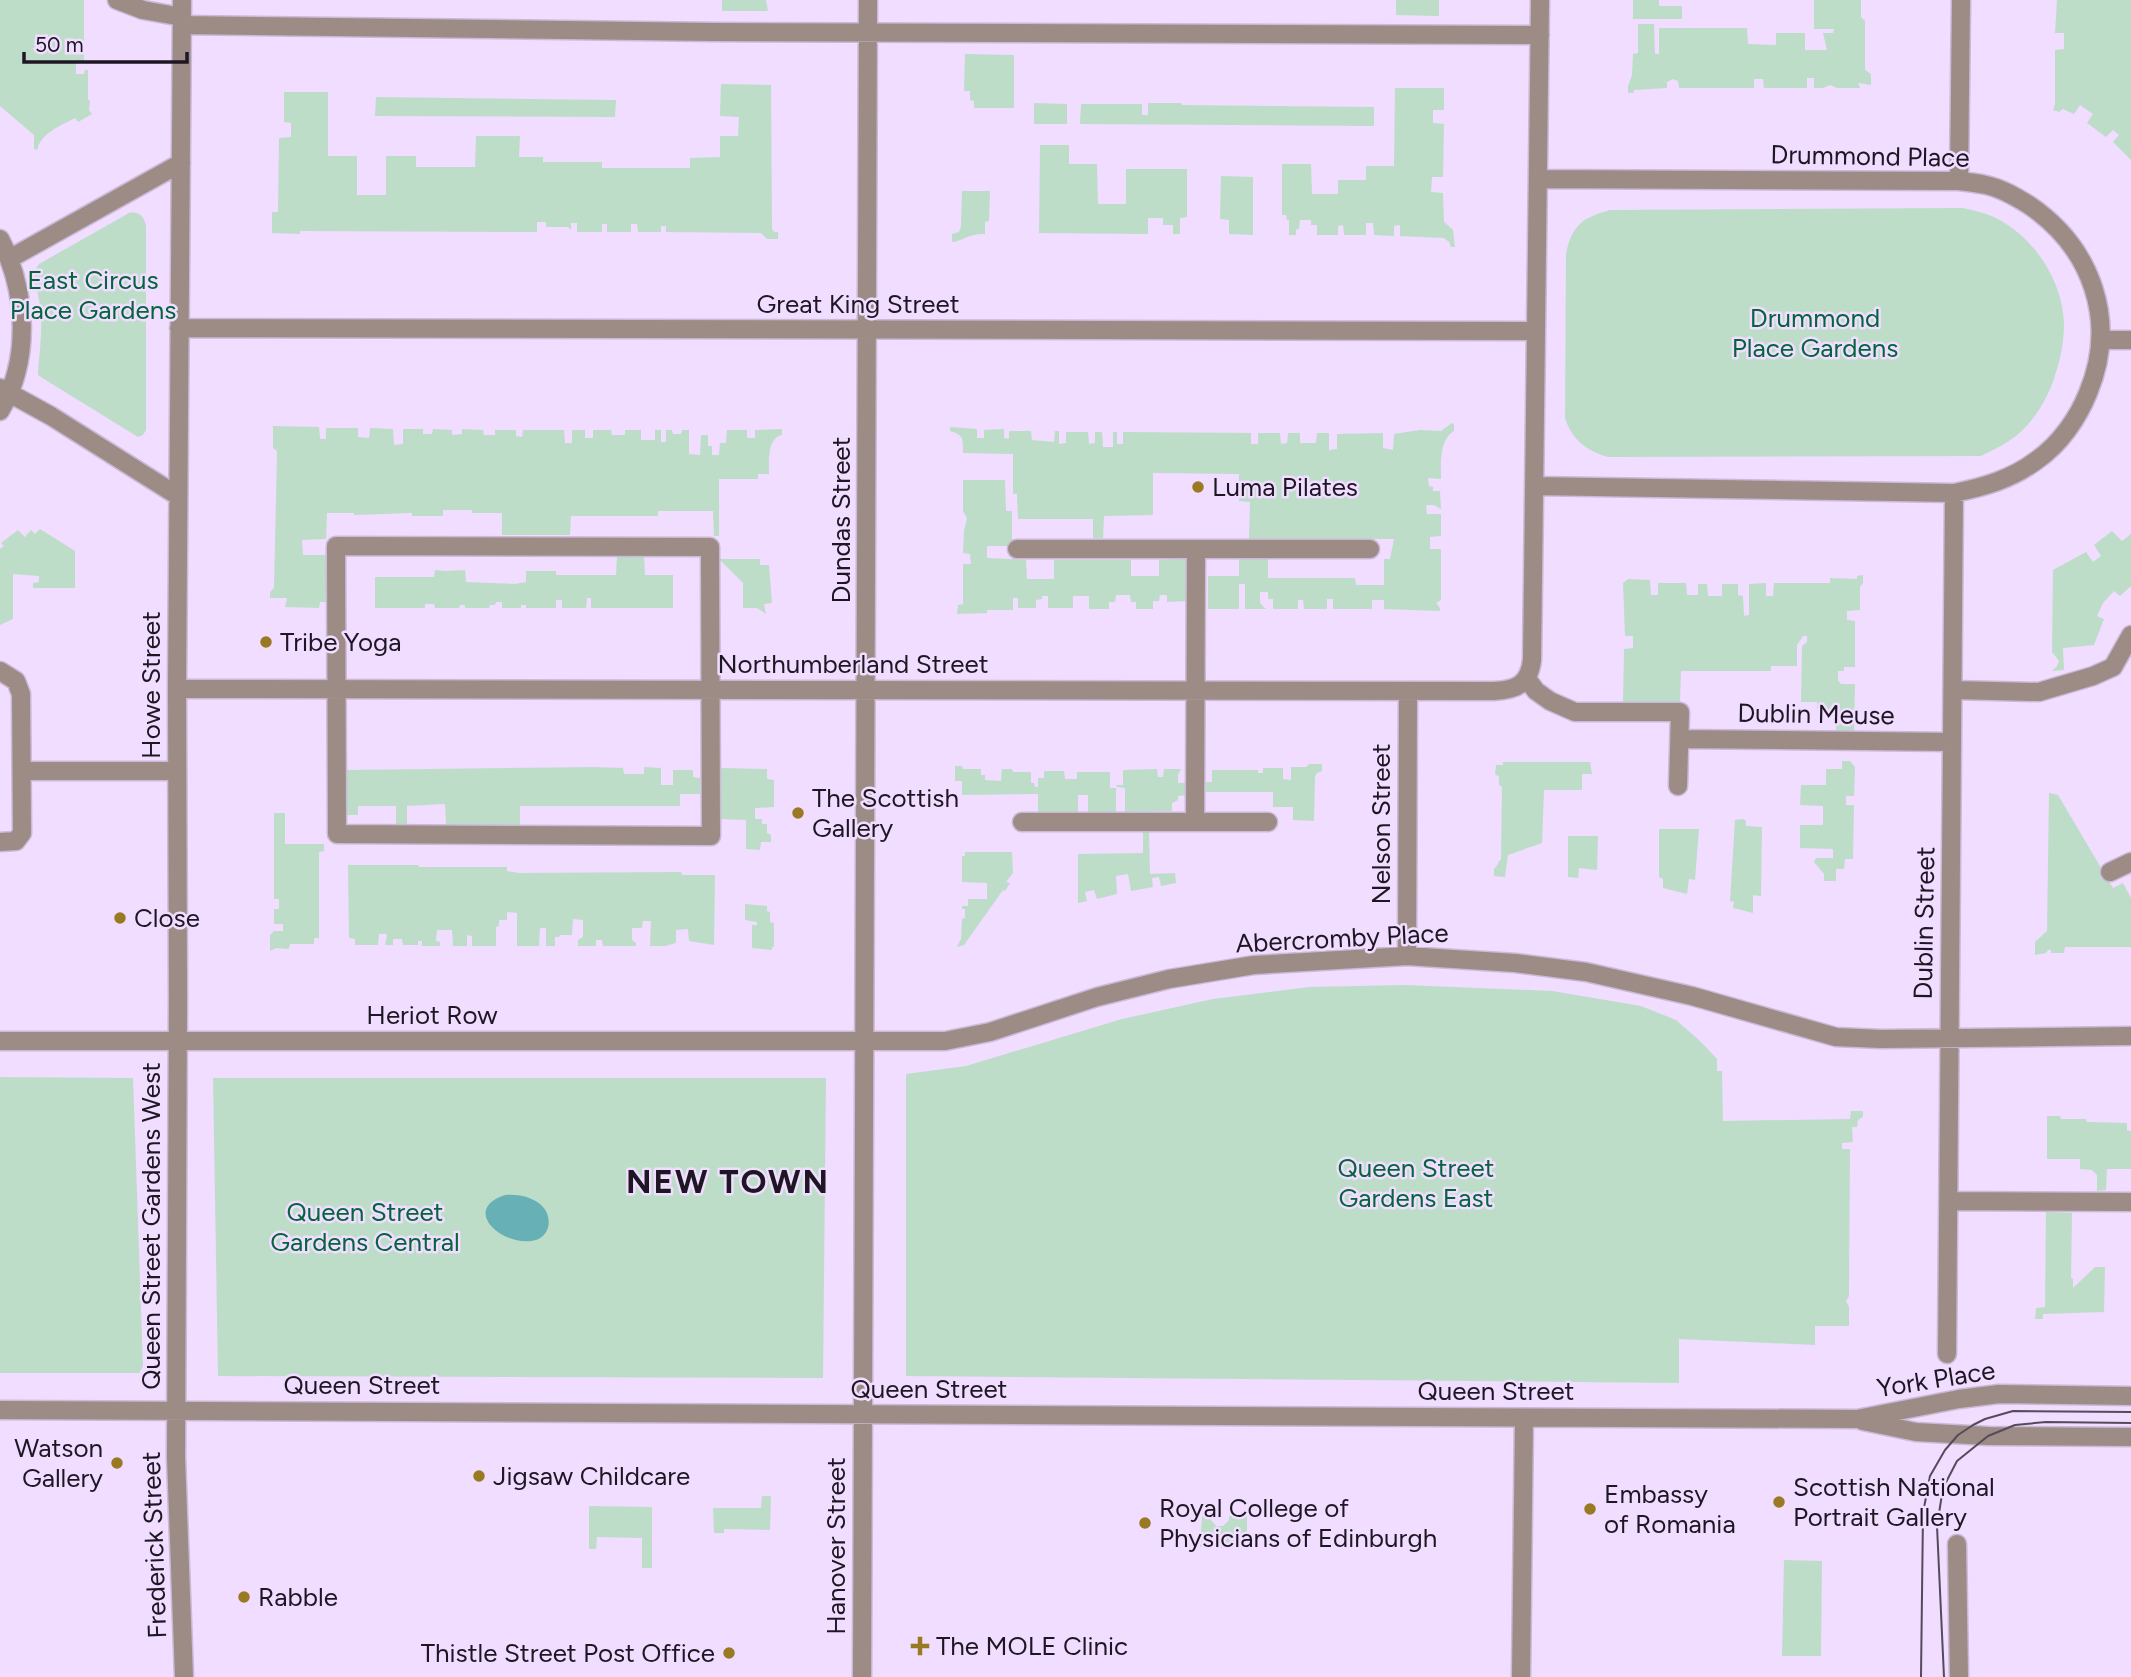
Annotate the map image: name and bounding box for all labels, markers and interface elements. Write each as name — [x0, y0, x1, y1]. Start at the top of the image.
scale bar — [24, 21, 187, 65]
text: 50 m — [35, 32, 84, 57]
street label: Drummond Place — [1770, 138, 1970, 174]
park label: East Circus Place Gardens — [10, 264, 176, 326]
street label: Great King Street — [756, 288, 960, 320]
park label: Drummond Place Gardens — [1732, 302, 1898, 364]
street label: Dundas Street — [825, 436, 857, 603]
place label: Luma Pilates — [1212, 471, 1358, 503]
marker: Luma Pilates — [1190, 479, 1206, 495]
street label: Howe Street — [135, 611, 167, 759]
place label: Tribe Yoga — [280, 626, 402, 658]
marker: Tribe Yoga — [258, 634, 274, 650]
street label: Northumberland Street — [717, 648, 989, 680]
street label: Dublin Meuse — [1737, 697, 1895, 731]
street label: Nelson Street — [1365, 743, 1397, 904]
place label: The Scottish Gallery — [812, 782, 959, 844]
marker: The Scottish Gallery — [790, 805, 806, 821]
street label: Dublin Street — [1907, 846, 1941, 1000]
place label: Close — [134, 902, 200, 934]
marker: Close — [112, 910, 128, 926]
street label: Abercromby Place — [1235, 916, 1449, 960]
street label: Heriot Row — [366, 999, 498, 1031]
street label: Queen Street Gardens West — [135, 1062, 167, 1390]
park label: Queen Street Gardens East — [1338, 1152, 1495, 1214]
district label: NEW TOWN — [626, 1162, 830, 1201]
park label: Queen Street Gardens Central — [270, 1196, 460, 1258]
street label: York Place — [1875, 1354, 1997, 1404]
street label: Queen Street — [284, 1369, 441, 1401]
street label: Queen Street — [851, 1373, 1008, 1405]
street label: Queen Street — [1418, 1375, 1575, 1407]
place label: Watson Gallery — [14, 1432, 103, 1494]
street label: Frederick Street — [135, 1451, 173, 1639]
marker: Watson Gallery — [109, 1455, 125, 1471]
street label: Hanover Street — [820, 1457, 852, 1635]
place label: Jigsaw Childcare — [493, 1460, 690, 1492]
marker: Jigsaw Childcare — [471, 1468, 487, 1484]
place label: Scottish National Portrait Gallery — [1793, 1471, 1995, 1533]
place label: Embassy of Romania — [1604, 1478, 1736, 1540]
place label: Royal College of Physicians of Edinburgh — [1159, 1492, 1437, 1554]
marker: Scottish National Portrait Gallery — [1771, 1494, 1787, 1510]
marker: Embassy of Romania — [1582, 1501, 1598, 1517]
marker: Royal College of Physicians of Edinburgh — [1137, 1515, 1153, 1531]
place label: Rabble — [258, 1581, 338, 1613]
marker: Rabble — [236, 1589, 252, 1605]
place label: The MOLE Clinic — [936, 1630, 1128, 1662]
marker: The MOLE Clinic — [910, 1636, 930, 1656]
place label: Thistle Street Post Office — [421, 1637, 715, 1669]
marker: Thistle Street Post Office — [721, 1645, 737, 1661]

